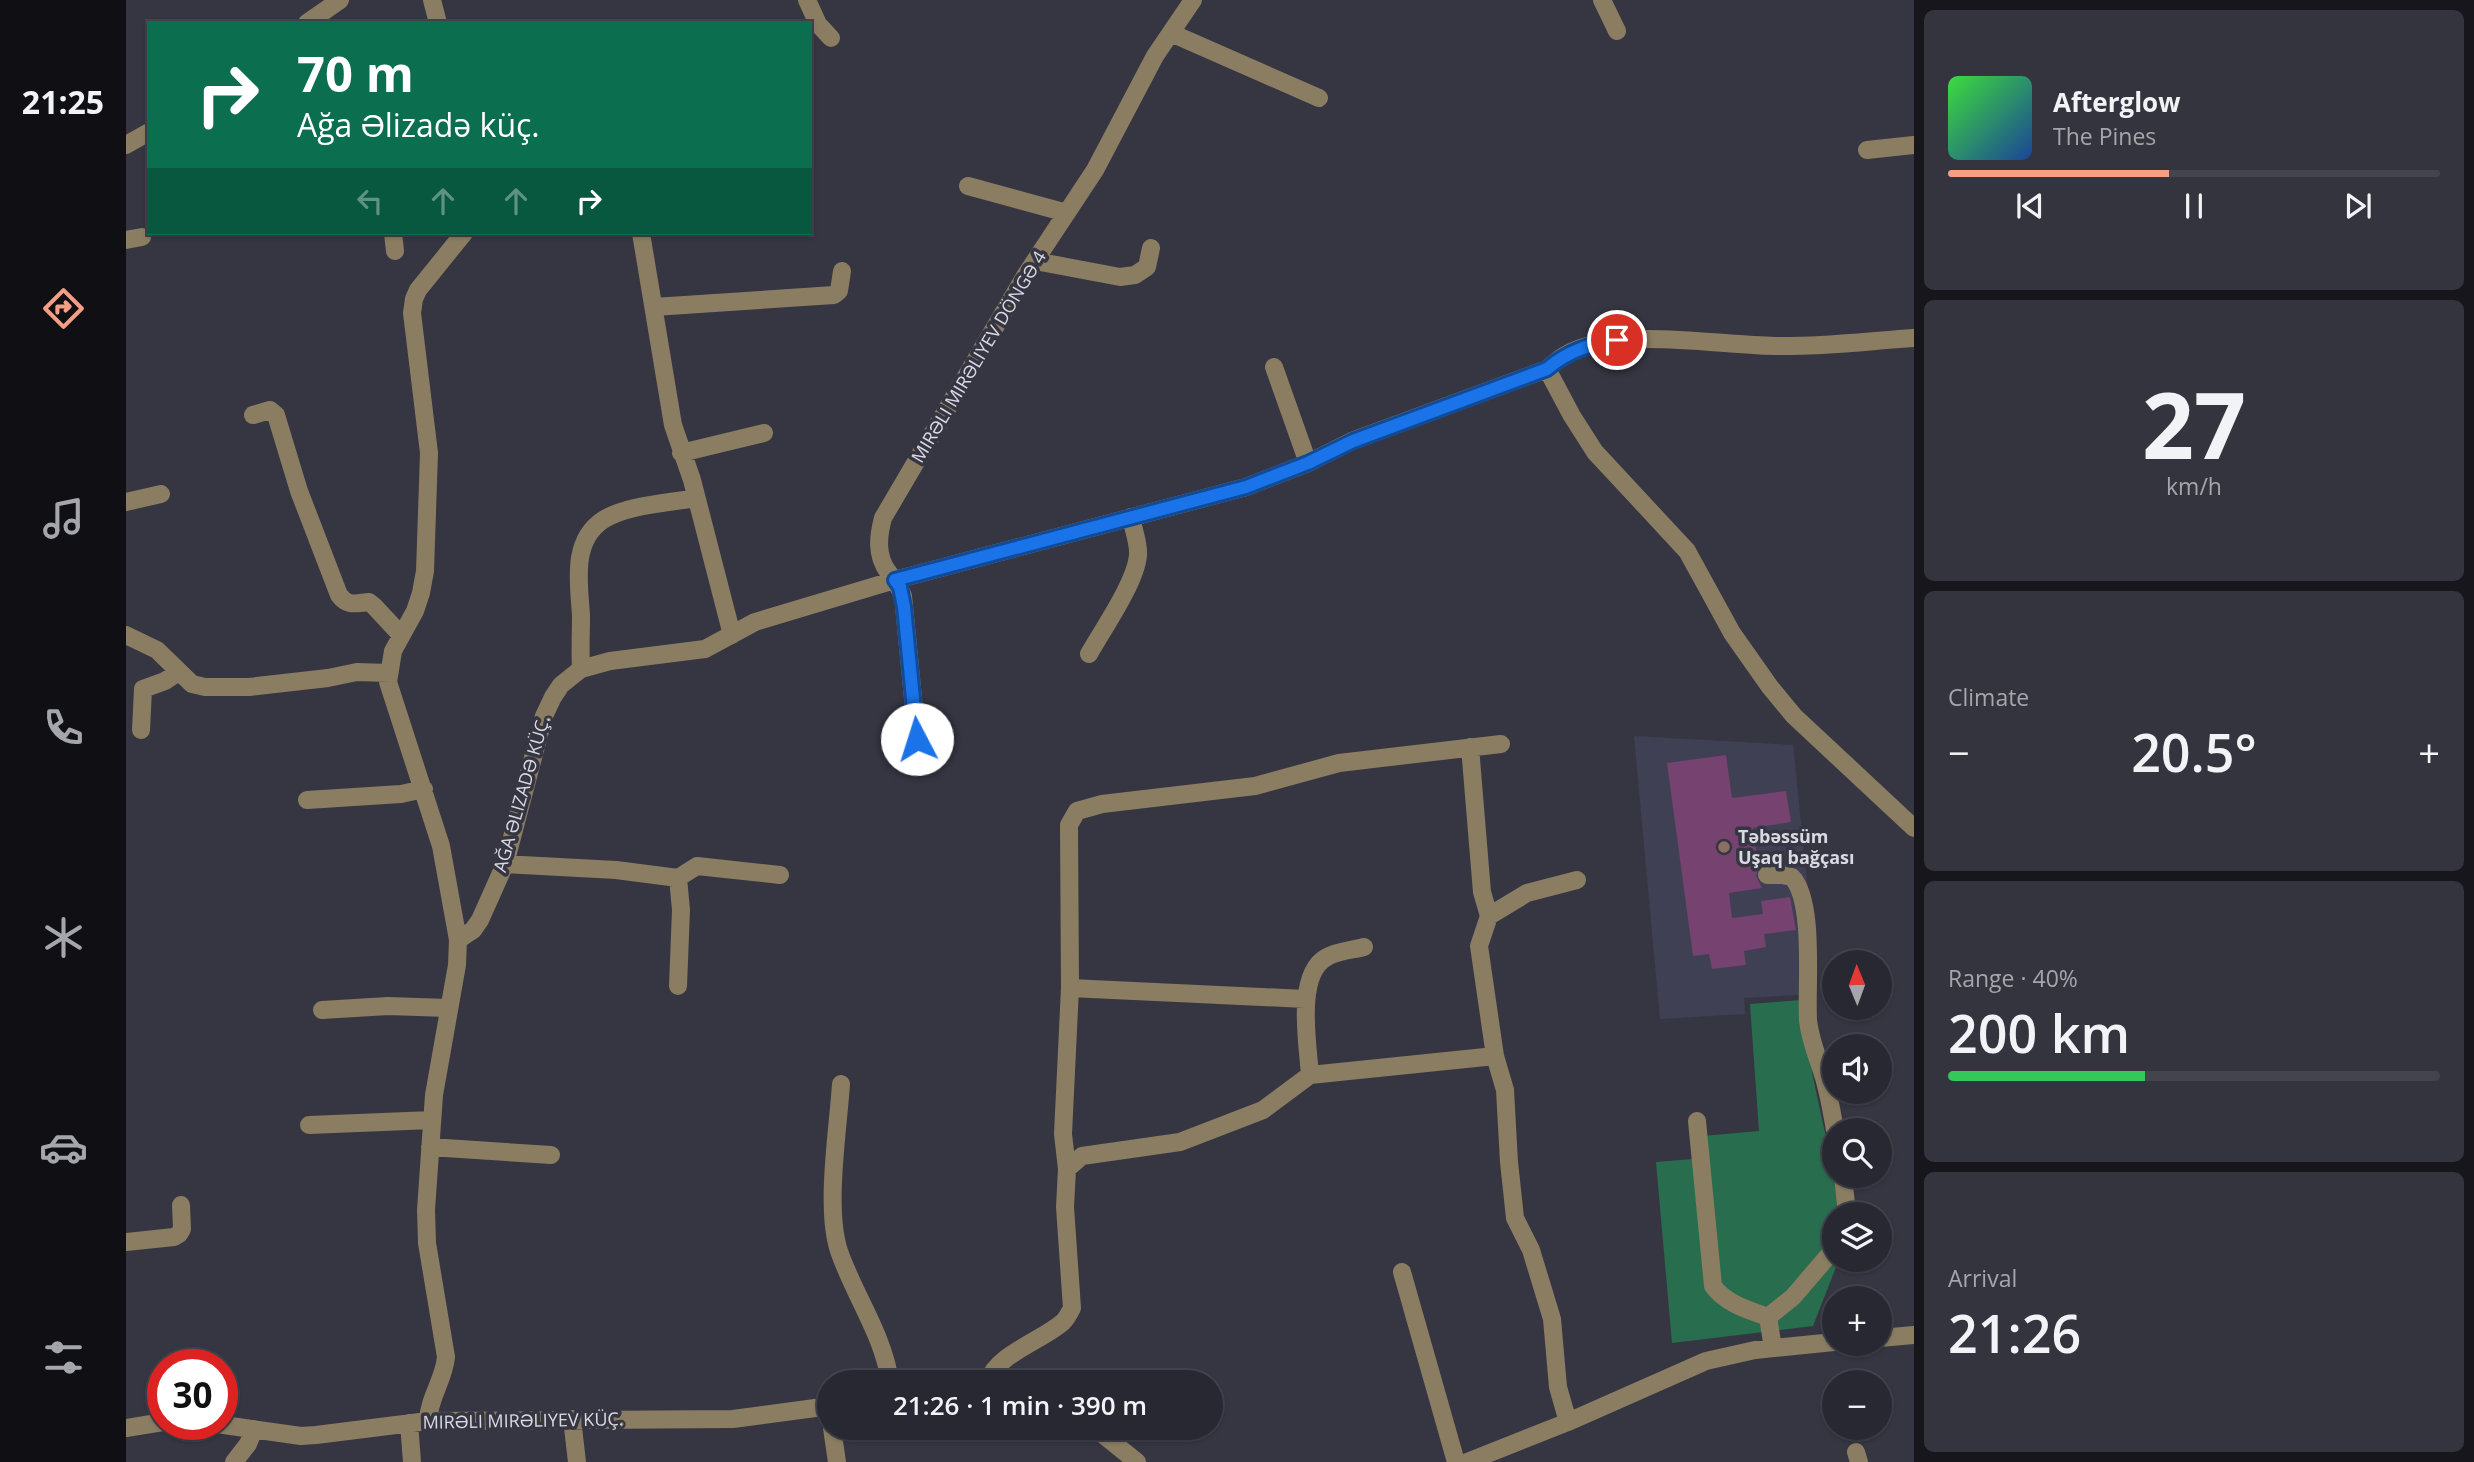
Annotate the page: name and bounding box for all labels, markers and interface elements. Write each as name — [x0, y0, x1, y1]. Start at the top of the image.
text: 70 m — [297, 40, 414, 106]
icon: right — [182, 49, 273, 140]
text: 21:25 — [22, 80, 104, 123]
text: Afterglow — [2053, 84, 2180, 120]
text: Ağa Əlizadə küç. — [297, 103, 540, 146]
text: The Pines — [2053, 120, 2156, 152]
icon: left — [351, 182, 389, 220]
icon: ahead — [424, 182, 462, 220]
icon: ahead — [497, 182, 535, 220]
icon: right — [570, 182, 608, 220]
icon: previous — [2011, 187, 2049, 225]
icon: pause — [2175, 187, 2213, 225]
icon: next — [2339, 187, 2377, 225]
street label: MIRƏLI MIRƏLIYEV DÖNGƏ 4 — [905, 246, 1051, 467]
icon: directions — [39, 284, 88, 333]
pin — [1587, 310, 1647, 370]
icon: arrive — [1598, 321, 1636, 359]
text: 27 — [2142, 362, 2246, 486]
text: km/h — [2166, 470, 2222, 502]
icon: music — [39, 494, 88, 543]
text: Climate — [1948, 681, 2029, 713]
position arrow — [880, 702, 954, 776]
icon: phone — [39, 703, 88, 752]
street label: AĞA ƏLIZADƏ KÜÇ. — [487, 713, 555, 875]
text: 20.5° — [2131, 716, 2257, 787]
text: − — [1948, 726, 1970, 778]
text: + — [2418, 726, 2440, 778]
place label: Təbəssüm Uşaq bağçası — [1738, 824, 1855, 869]
marker: Təbəssüm Uşaq bağçası — [1716, 839, 1732, 855]
icon: climate — [39, 913, 88, 962]
north arrow — [1822, 950, 1892, 1020]
map controls — [1822, 950, 1892, 1440]
text: Range · 40% — [1948, 962, 2078, 994]
text: 200 km — [1948, 997, 2130, 1068]
button: sound — [1822, 1034, 1892, 1104]
button: search — [1822, 1118, 1892, 1188]
icon: car — [39, 1123, 88, 1172]
button: layers — [1822, 1202, 1892, 1272]
text: Arrival — [1948, 1262, 2017, 1294]
button: + — [1822, 1286, 1892, 1356]
text: 21:26 — [1948, 1297, 2081, 1368]
icon: filters — [39, 1333, 88, 1382]
speed limit sign: 30 — [147, 1349, 238, 1440]
button: − — [1822, 1370, 1892, 1440]
text: 21:26 · 1 min · 390 m — [893, 1387, 1147, 1423]
street label: MIRƏLI MIRƏLIYEV KÜÇ. — [422, 1406, 624, 1434]

